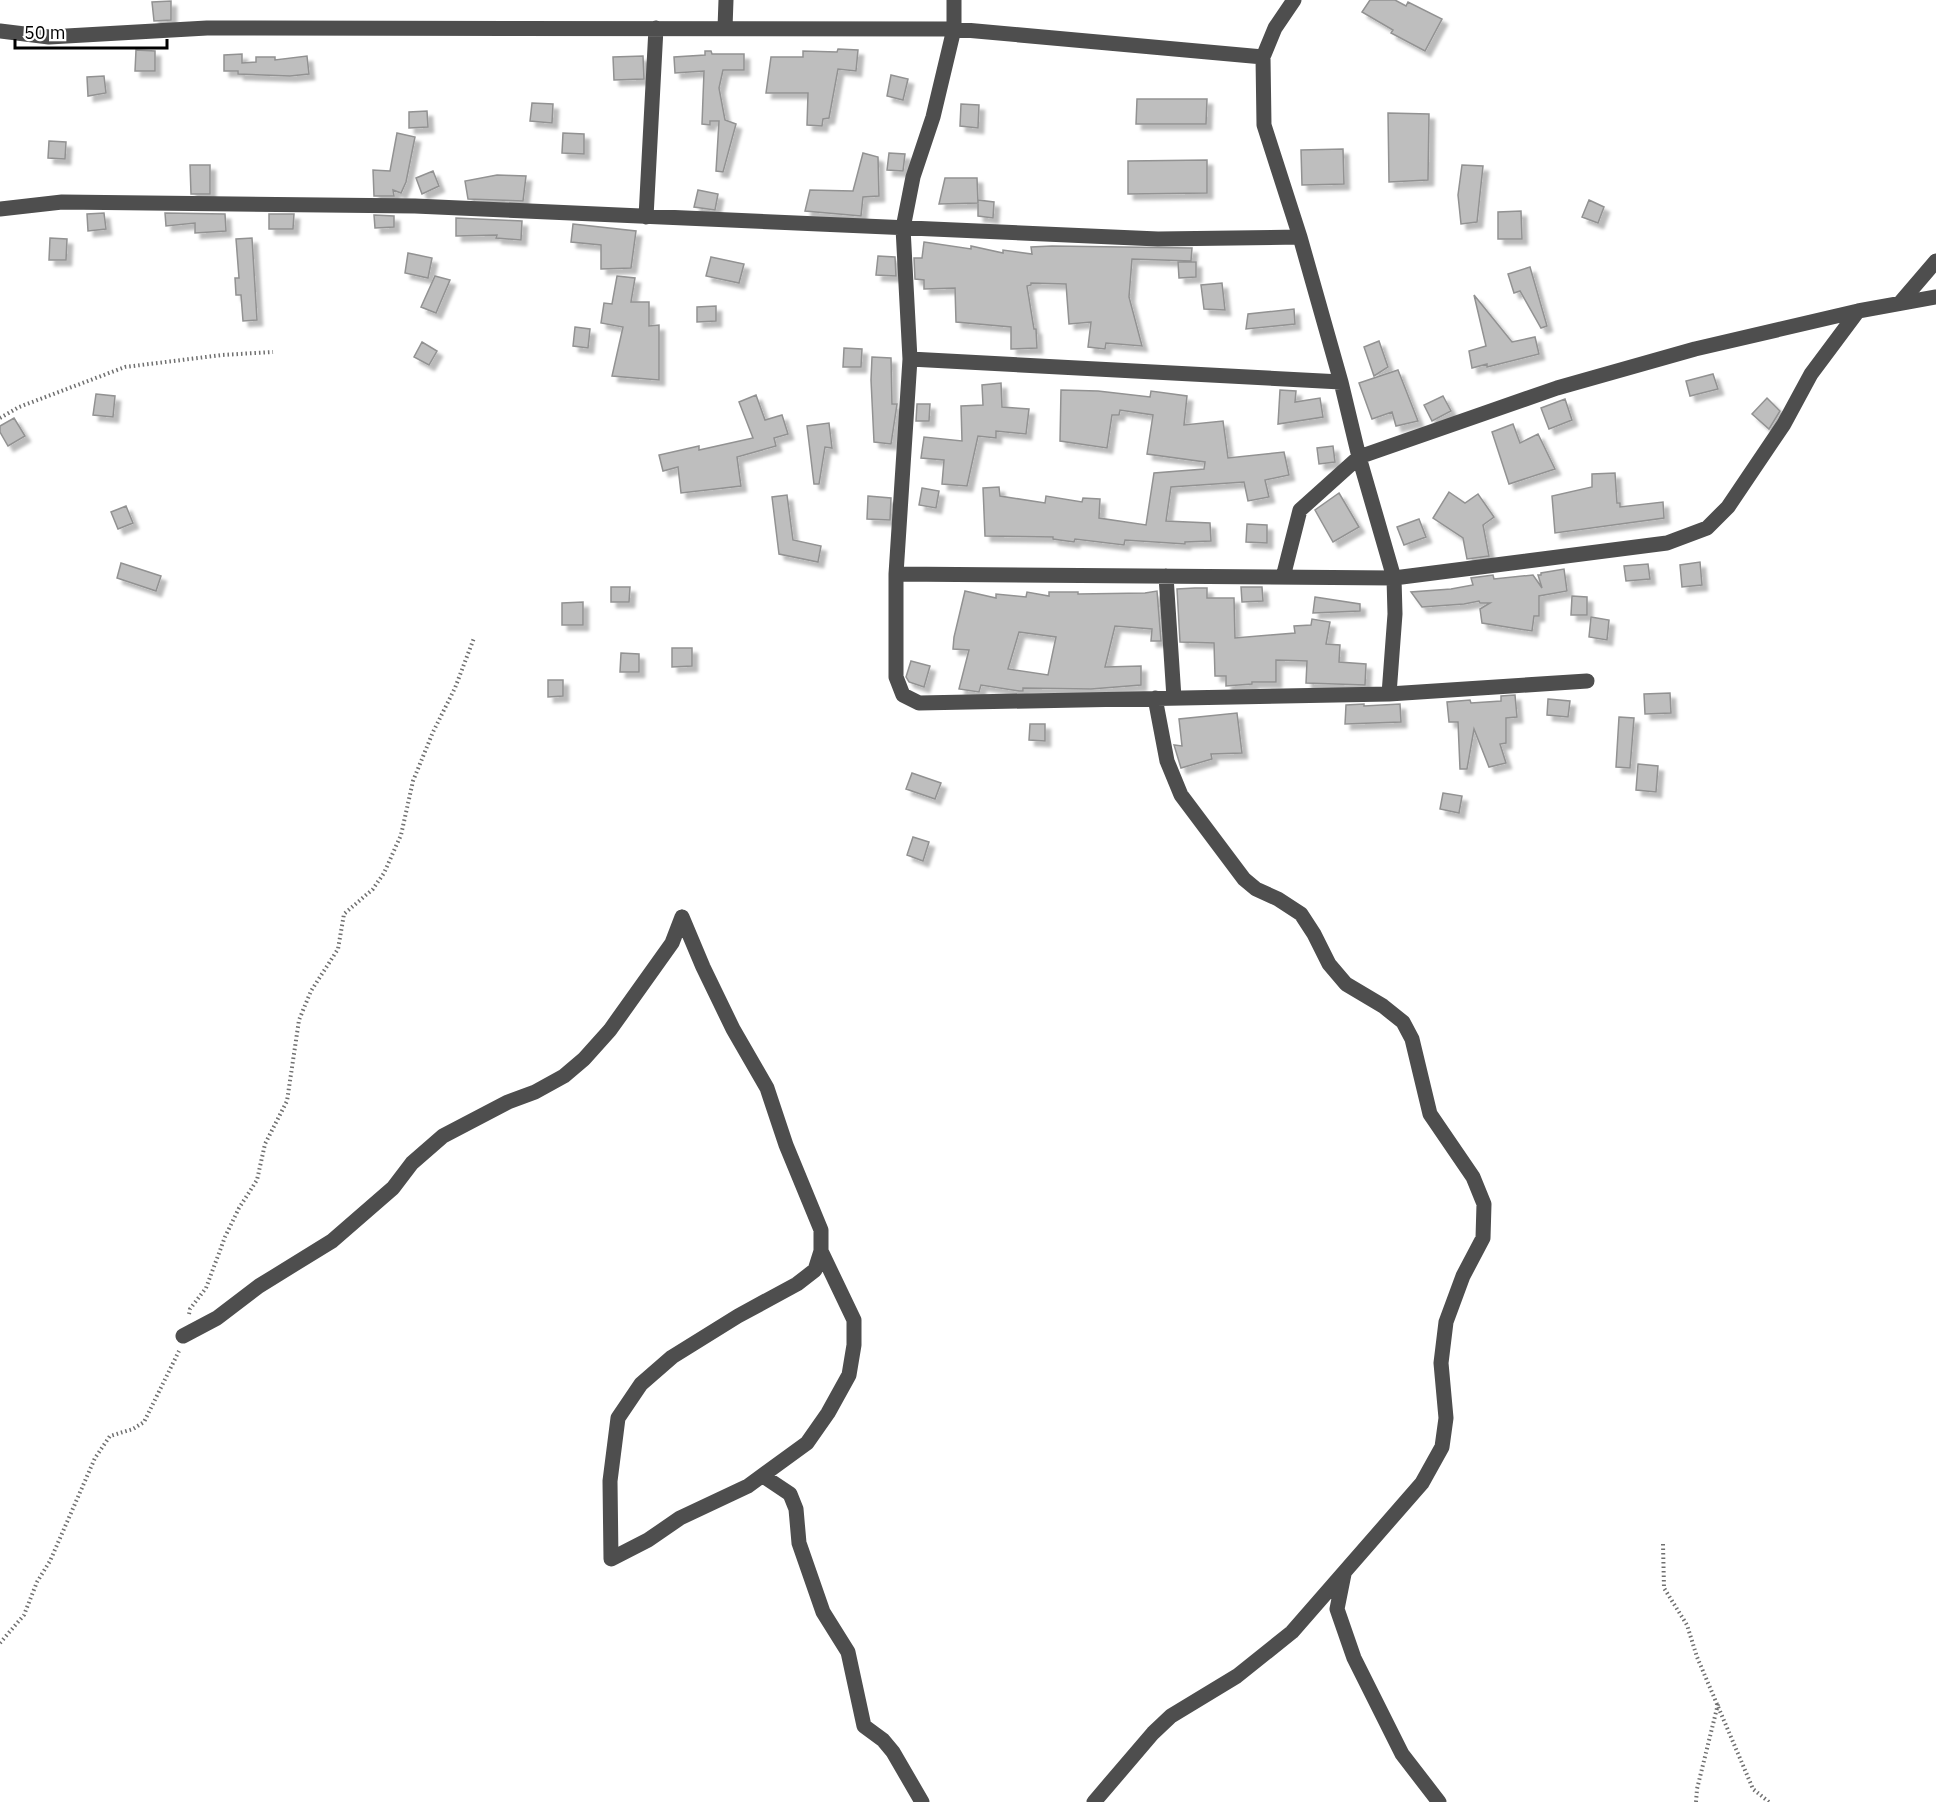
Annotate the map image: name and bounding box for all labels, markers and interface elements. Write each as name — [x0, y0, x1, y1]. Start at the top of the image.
scale bar — [15, 12, 166, 50]
text: 50 m — [24, 21, 66, 44]

